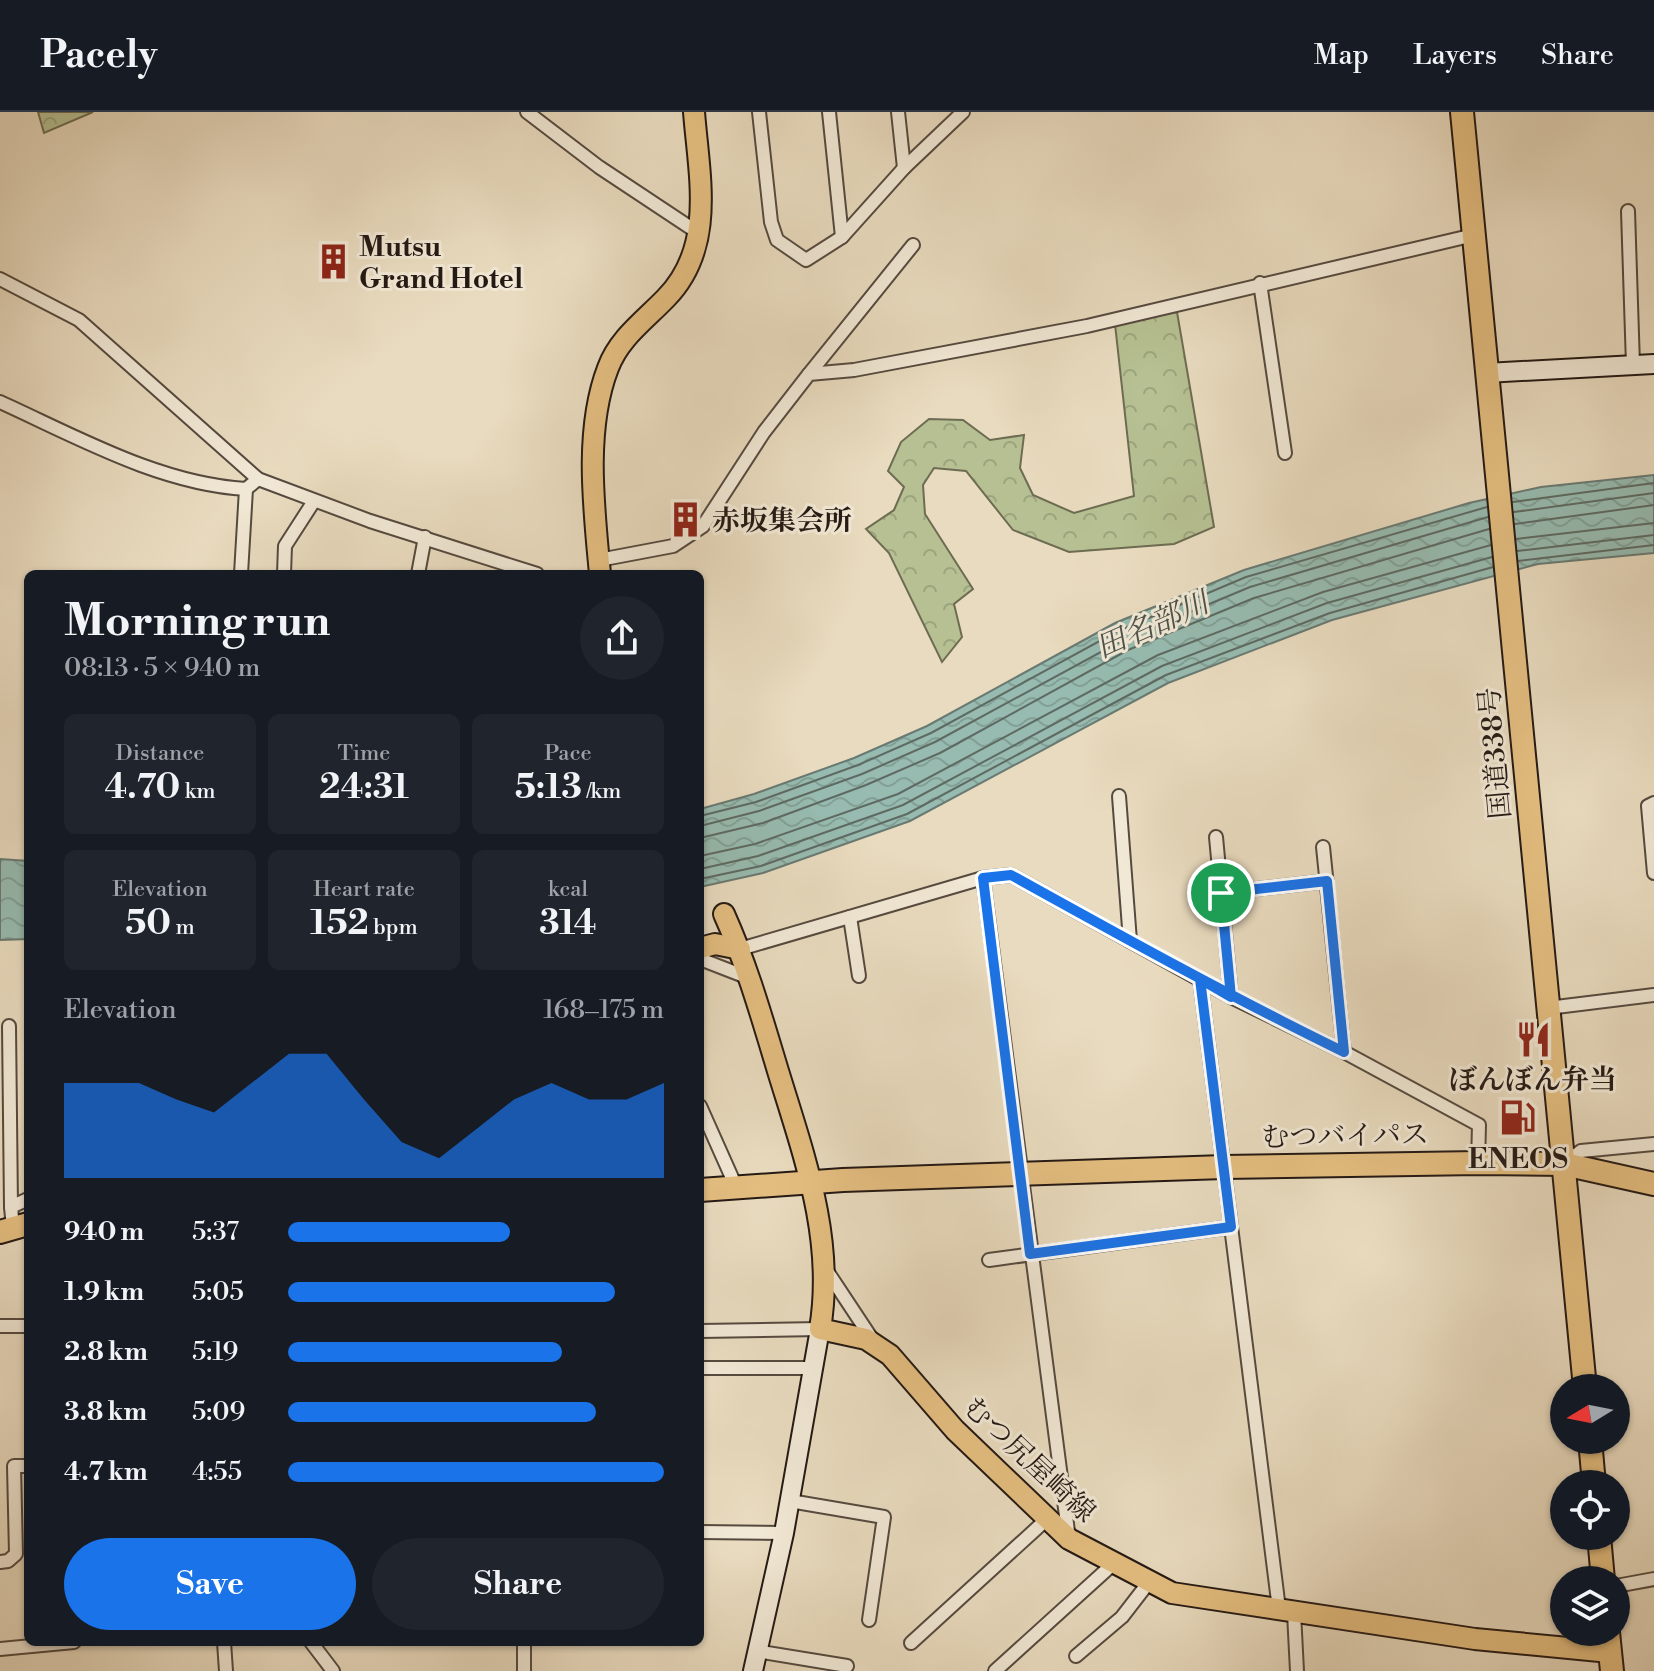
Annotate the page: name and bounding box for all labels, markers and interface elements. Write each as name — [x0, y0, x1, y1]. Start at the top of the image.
text: Pacely — [40, 32, 157, 79]
text: Map — [1314, 38, 1369, 73]
text: Layers — [1413, 38, 1497, 73]
text: Share — [1541, 38, 1614, 73]
place label: Mutsu Grand Hotel — [359, 230, 523, 297]
building icon: Mutsu Grand Hotel — [314, 243, 352, 281]
building icon: 赤坂集会所 — [667, 501, 705, 539]
place label: 赤坂集会所 — [712, 504, 852, 539]
water label: 田名部川 — [1090, 583, 1218, 668]
text: Morning run — [64, 594, 330, 649]
button: share — [580, 596, 664, 680]
text: 08:13 · 5 × 940 m — [64, 652, 260, 684]
street label: 国道338号 — [1472, 686, 1519, 820]
text: Distance — [116, 740, 204, 767]
text: Time — [338, 740, 390, 767]
text: Pace — [544, 740, 592, 767]
text: 4.70 — [104, 767, 180, 809]
text: 24:31 — [319, 767, 409, 809]
text: 5:13 — [515, 767, 582, 809]
text: km — [180, 778, 216, 805]
text: /km — [582, 778, 621, 805]
pin — [1187, 859, 1255, 927]
icon: arrive — [1199, 871, 1243, 915]
text: Elevation — [112, 876, 208, 903]
text: Heart rate — [313, 876, 415, 903]
text: kcal — [548, 876, 588, 903]
text: 50 — [125, 903, 171, 945]
text: 152 — [310, 903, 369, 945]
text: 314 — [539, 903, 597, 945]
text: m — [171, 914, 195, 941]
text: bpm — [369, 914, 418, 941]
text: Elevation — [64, 994, 177, 1026]
text: 168–175 m — [543, 994, 664, 1026]
restaurant icon: ぼんぼん弁当 — [1514, 1020, 1552, 1058]
place label: ぼんぼん弁当 — [1449, 1063, 1617, 1098]
fuel station icon: ENEOS — [1499, 1099, 1537, 1137]
street label: むつバイパス — [1261, 1118, 1429, 1155]
place label: ENEOS — [1468, 1142, 1568, 1177]
text: 940 m — [64, 1216, 144, 1248]
text: 5:37 — [192, 1216, 239, 1248]
text: 1.9 km — [64, 1276, 144, 1308]
text: 5:05 — [192, 1276, 244, 1308]
text: 2.8 km — [64, 1336, 148, 1368]
text: 5:19 — [192, 1336, 238, 1368]
north arrow — [1550, 1374, 1630, 1454]
map controls — [1550, 1374, 1630, 1646]
street label: むつ尻屋崎線 — [956, 1390, 1102, 1530]
text: 3.8 km — [64, 1396, 147, 1428]
text: 5:09 — [192, 1396, 245, 1428]
text: 4.7 km — [64, 1456, 148, 1488]
text: 4:55 — [192, 1456, 242, 1488]
button: locate — [1550, 1470, 1630, 1550]
button: Save — [64, 1538, 356, 1630]
button: Share — [372, 1538, 664, 1630]
button: layers — [1550, 1566, 1630, 1646]

